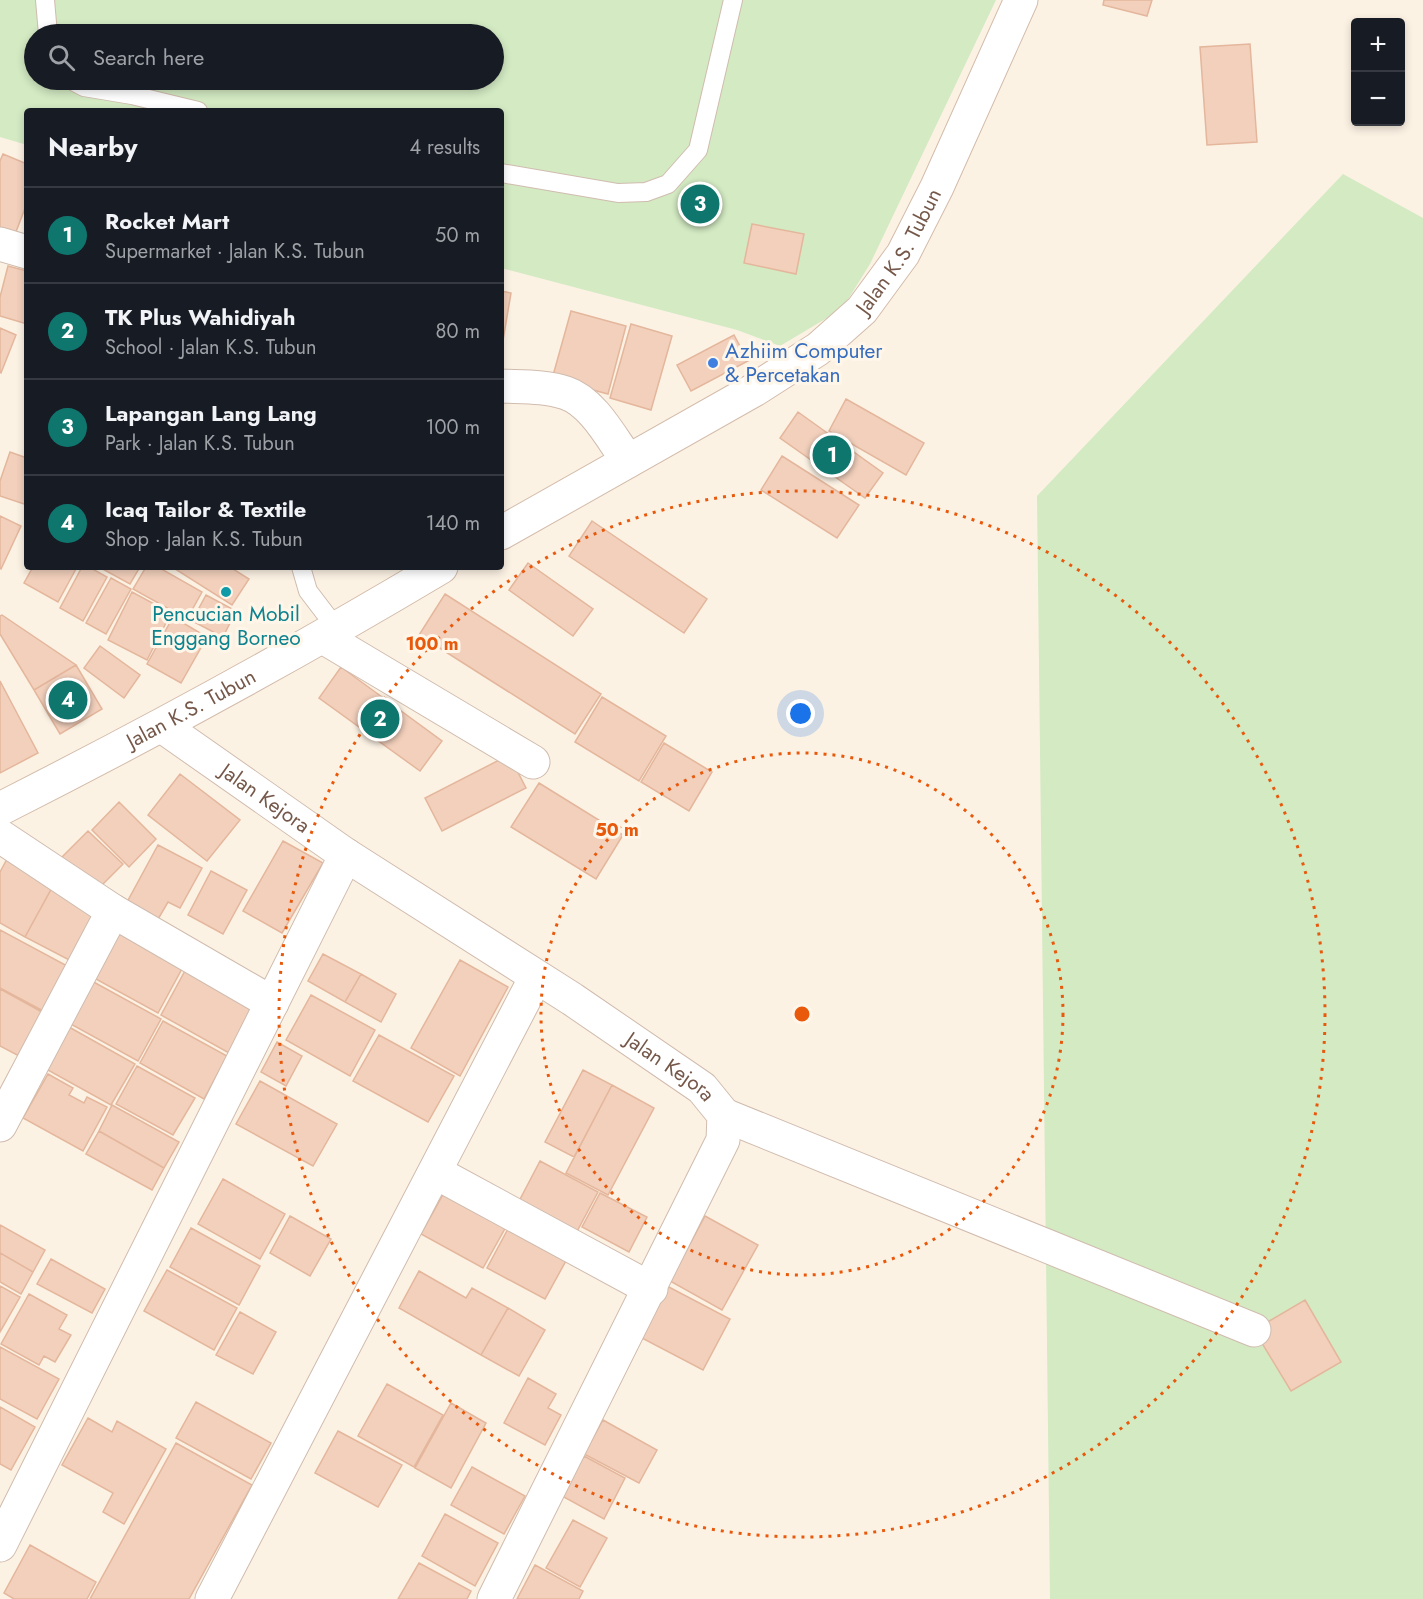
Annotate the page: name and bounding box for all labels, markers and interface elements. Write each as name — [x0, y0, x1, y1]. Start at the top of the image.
map controls — [1351, 18, 1405, 126]
button: + — [1351, 18, 1405, 72]
search box — [24, 24, 504, 90]
icon: search — [45, 41, 78, 74]
text: Search here — [93, 41, 204, 73]
button: − — [1351, 72, 1405, 126]
text: Nearby — [48, 128, 137, 166]
text: 4 results — [409, 133, 480, 162]
pin: 3 — [680, 182, 720, 226]
street label: Jalan K.S. Tubun — [847, 183, 949, 323]
text: Rocket Mart — [105, 205, 229, 237]
text: 1 — [62, 221, 73, 250]
text: 50 m — [435, 221, 480, 250]
text: Supermarket · Jalan K.S. Tubun — [105, 237, 365, 266]
text: TK Plus Wahidiyah — [105, 301, 295, 333]
text: 2 — [61, 317, 74, 346]
text: 80 m — [435, 317, 480, 346]
text: School · Jalan K.S. Tubun — [105, 333, 316, 362]
place label: Azhiim Computer & Percetakan — [725, 336, 883, 390]
marker: Azhiim Computer & Percetakan — [706, 356, 720, 370]
text: Lapangan Lang Lang — [105, 397, 317, 429]
text: 3 — [61, 413, 74, 442]
text: 100 m — [425, 413, 480, 442]
text: Park · Jalan K.S. Tubun — [105, 429, 295, 458]
pin: 1 — [812, 432, 852, 478]
text: Icaq Tailor & Textile — [105, 493, 306, 525]
text: 4 — [61, 509, 74, 538]
text: 140 m — [426, 509, 480, 538]
text: Shop · Jalan K.S. Tubun — [105, 525, 303, 554]
marker: Pencucian Mobil Enggang Borneo — [219, 585, 233, 599]
place label: Pencucian Mobil Enggang Borneo — [151, 599, 301, 653]
text: 100 m — [405, 631, 459, 657]
street label: Jalan K.S. Tubun — [119, 661, 261, 757]
pin: 4 — [48, 678, 88, 722]
pin: 2 — [360, 696, 400, 742]
your location — [786, 699, 815, 728]
street label: Jalan Kejora — [212, 755, 316, 840]
text: 50 m — [595, 817, 639, 843]
centre of rings — [792, 1004, 812, 1024]
street label: Jalan Kejora — [617, 1023, 722, 1108]

